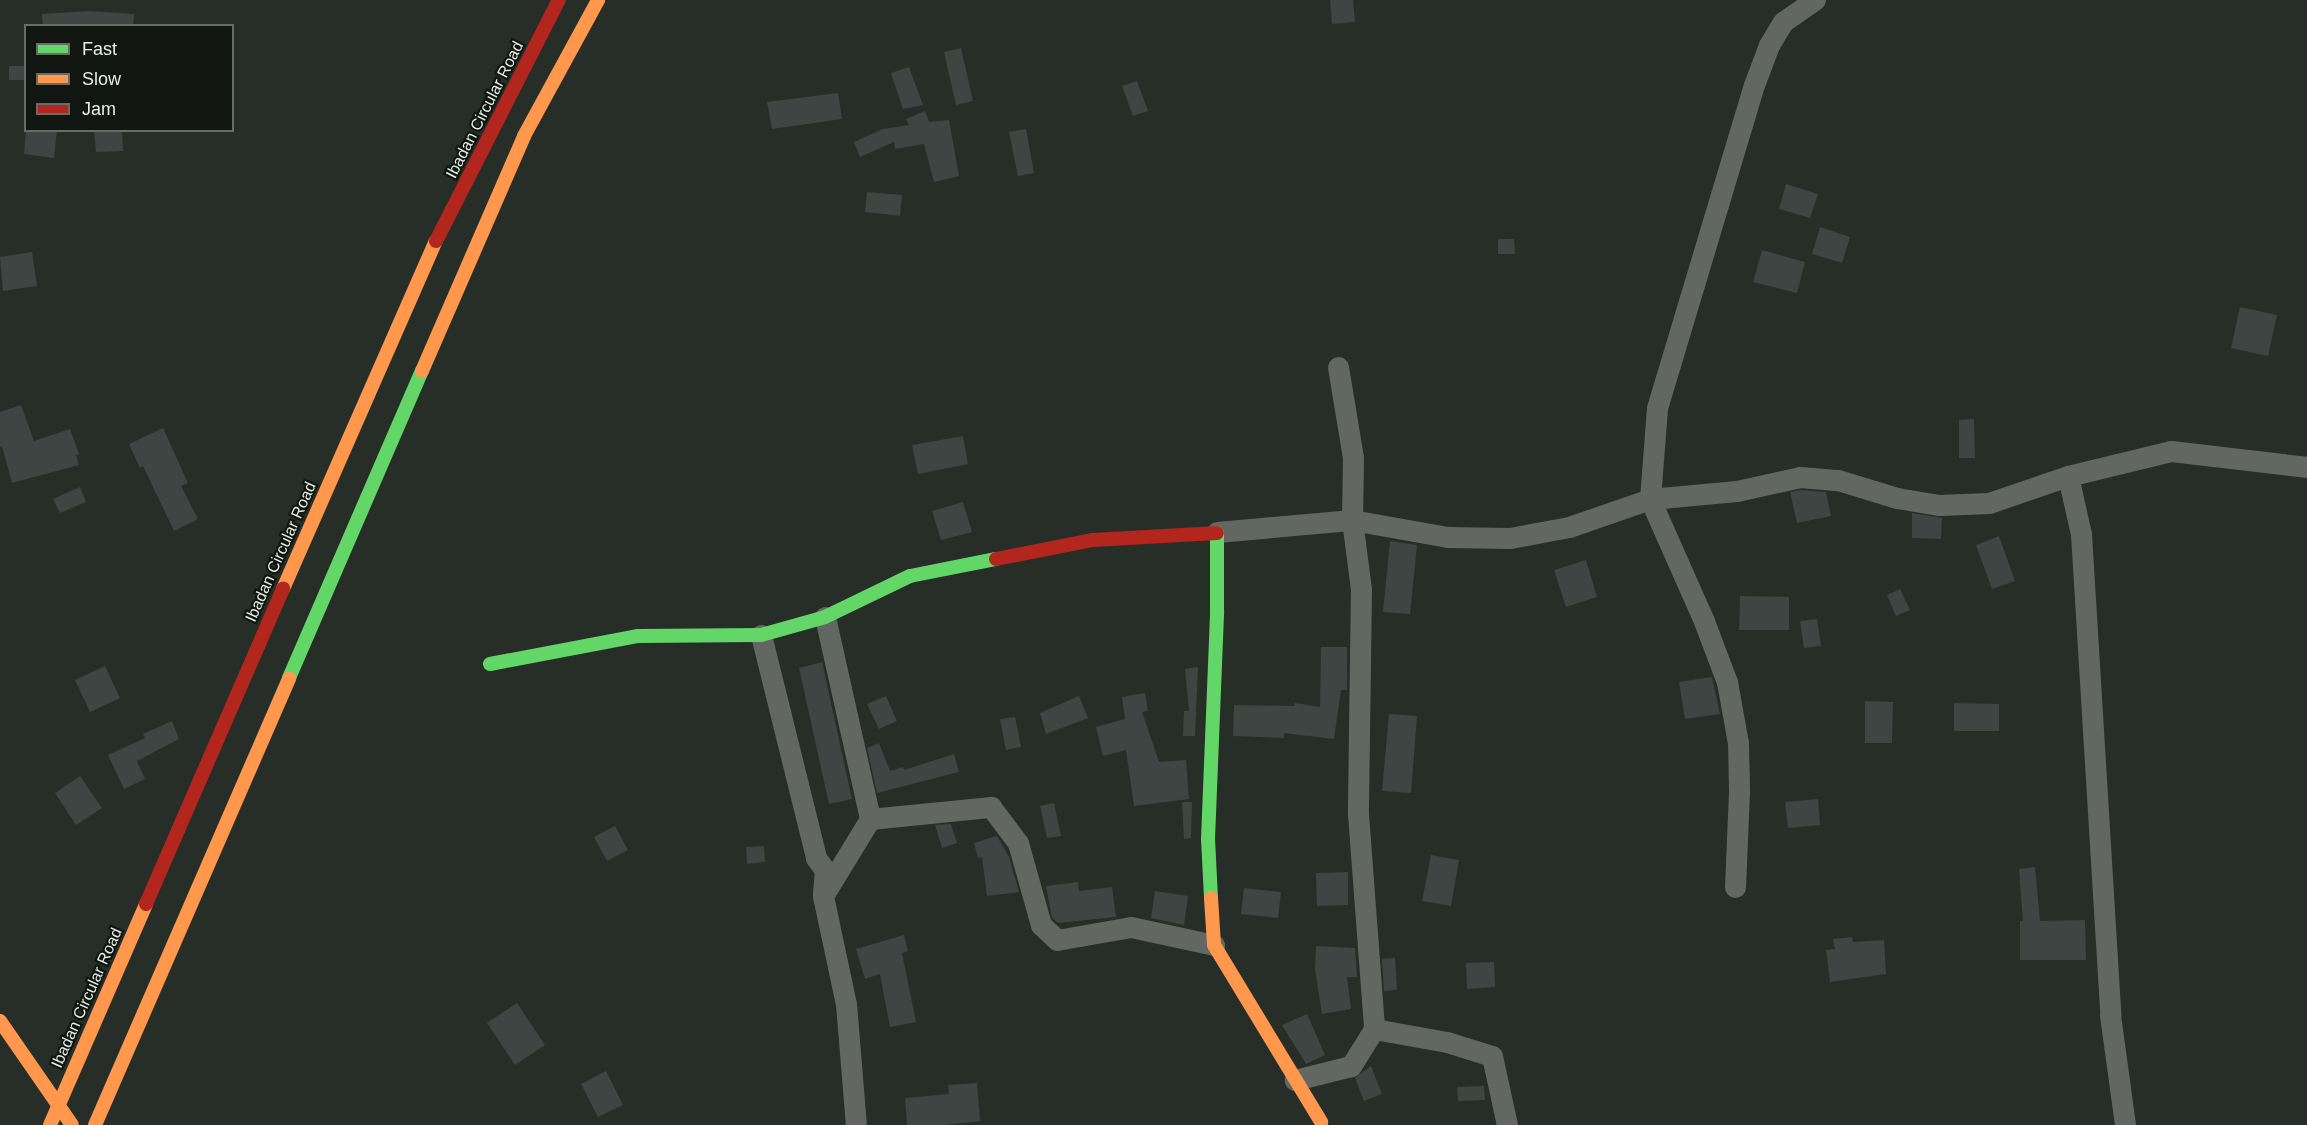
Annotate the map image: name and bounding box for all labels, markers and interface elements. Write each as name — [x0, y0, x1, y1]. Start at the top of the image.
legend — [24, 24, 234, 132]
street label: Ibadan Circular Road — [442, 38, 528, 182]
text: Fast — [82, 39, 117, 59]
text: Slow — [82, 69, 121, 89]
text: Jam — [82, 99, 116, 119]
street label: Ibadan Circular Road — [241, 479, 321, 625]
street label: Ibadan Circular Road — [47, 925, 127, 1071]

